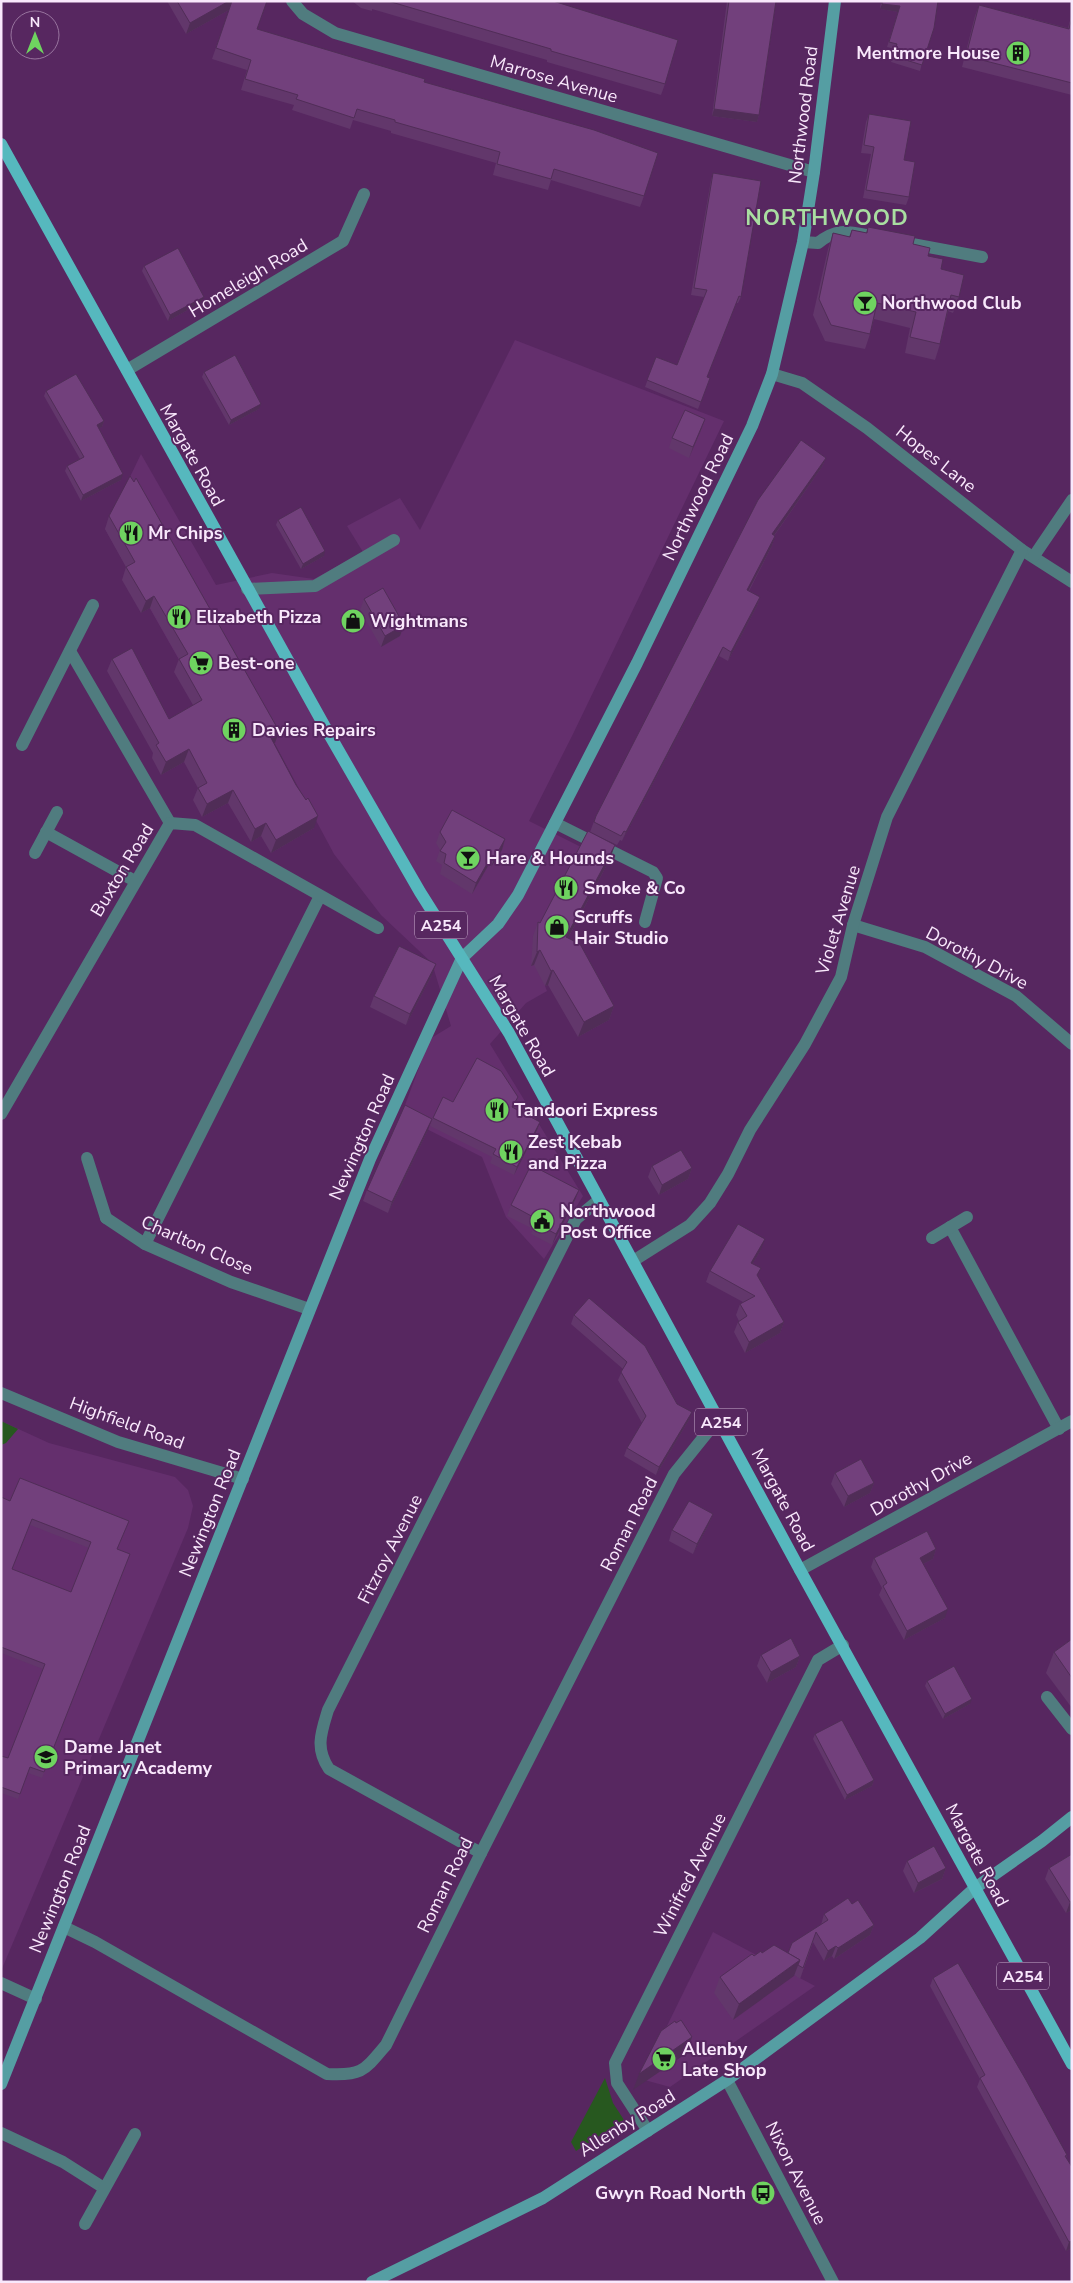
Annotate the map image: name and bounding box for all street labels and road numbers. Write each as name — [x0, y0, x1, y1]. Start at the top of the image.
street label: Northwood Road — [783, 45, 823, 185]
street label: Marrose Avenue — [487, 49, 621, 109]
street label: Homeleigh Road — [184, 233, 312, 323]
street label: Margate Road — [154, 399, 230, 511]
street label: Hopes Lane — [891, 420, 981, 498]
street label: Northwood Road — [657, 429, 739, 565]
street label: Buxton Road — [85, 819, 159, 921]
street label: Violet Avenue — [810, 862, 866, 979]
road number: A254 — [415, 912, 467, 938]
street label: Dorothy Drive — [922, 921, 1032, 995]
street label: Margate Road — [483, 971, 561, 1081]
street label: Newington Road — [323, 1070, 401, 1204]
street label: Charlton Close — [137, 1210, 257, 1280]
street label: Highfield Road — [66, 1391, 188, 1455]
road number: A254 — [695, 1408, 747, 1435]
street label: Margate Road — [746, 1444, 820, 1556]
street label: Newington Road — [173, 1446, 247, 1580]
street label: Dorothy Drive — [866, 1446, 976, 1522]
street label: Roman Road — [595, 1472, 663, 1576]
street label: Fitzroy Avenue — [352, 1490, 428, 1608]
street label: Margate Road — [940, 1799, 1014, 1911]
street label: Winifred Avenue — [648, 1809, 732, 1941]
street label: Newington Road — [23, 1822, 97, 1956]
street label: Roman Road — [412, 1833, 478, 1937]
road number: A254 — [997, 1962, 1049, 1990]
street label: Allenby Road — [574, 2084, 680, 2162]
street label: Nixon Avenue — [760, 2117, 832, 2229]

